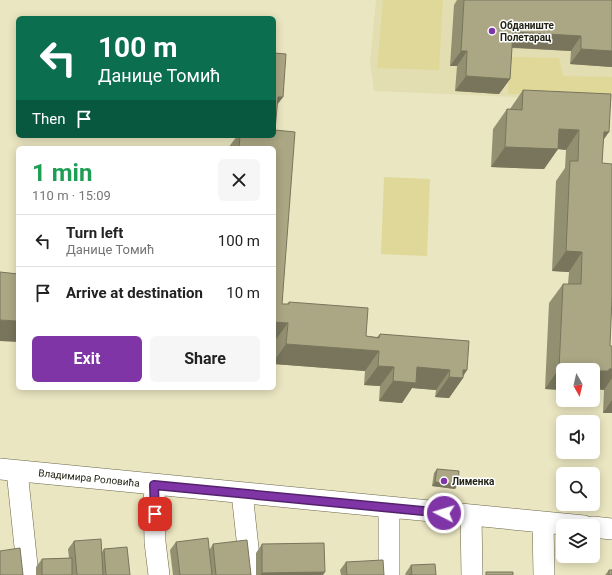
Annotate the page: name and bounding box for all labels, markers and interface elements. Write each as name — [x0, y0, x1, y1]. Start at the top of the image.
place label: Обданиште Полетарац — [500, 20, 555, 43]
marker: Обданиште Полетарац — [487, 26, 497, 36]
text: 100 m — [98, 31, 177, 64]
icon: left — [32, 32, 84, 84]
text: Данице Томић — [98, 65, 221, 86]
icon: arrive — [73, 108, 95, 130]
text: Then — [32, 110, 65, 128]
text: 1 min — [32, 159, 92, 187]
button: close — [218, 159, 260, 201]
text: 110 m · 15:09 — [32, 188, 111, 203]
text: Turn left — [66, 224, 123, 242]
icon: left — [32, 230, 54, 252]
text: 100 m — [218, 232, 260, 250]
text: Данице Томић — [66, 242, 154, 257]
icon: arrive — [32, 282, 54, 304]
text: Arrive at destination — [66, 284, 203, 302]
text: 10 m — [226, 284, 260, 302]
button: Exit — [32, 336, 142, 382]
button: Share — [150, 336, 260, 382]
north arrow — [556, 363, 600, 407]
map controls — [556, 363, 600, 563]
button: sound — [556, 415, 600, 459]
street label: Владимира Роловића — [38, 467, 140, 489]
button: search — [556, 467, 600, 511]
marker: Лименка — [439, 476, 449, 486]
place label: Лименка — [452, 476, 495, 487]
position arrow — [423, 492, 465, 534]
pin — [138, 497, 172, 531]
icon: arrive — [144, 503, 166, 525]
button: layers — [556, 519, 600, 563]

